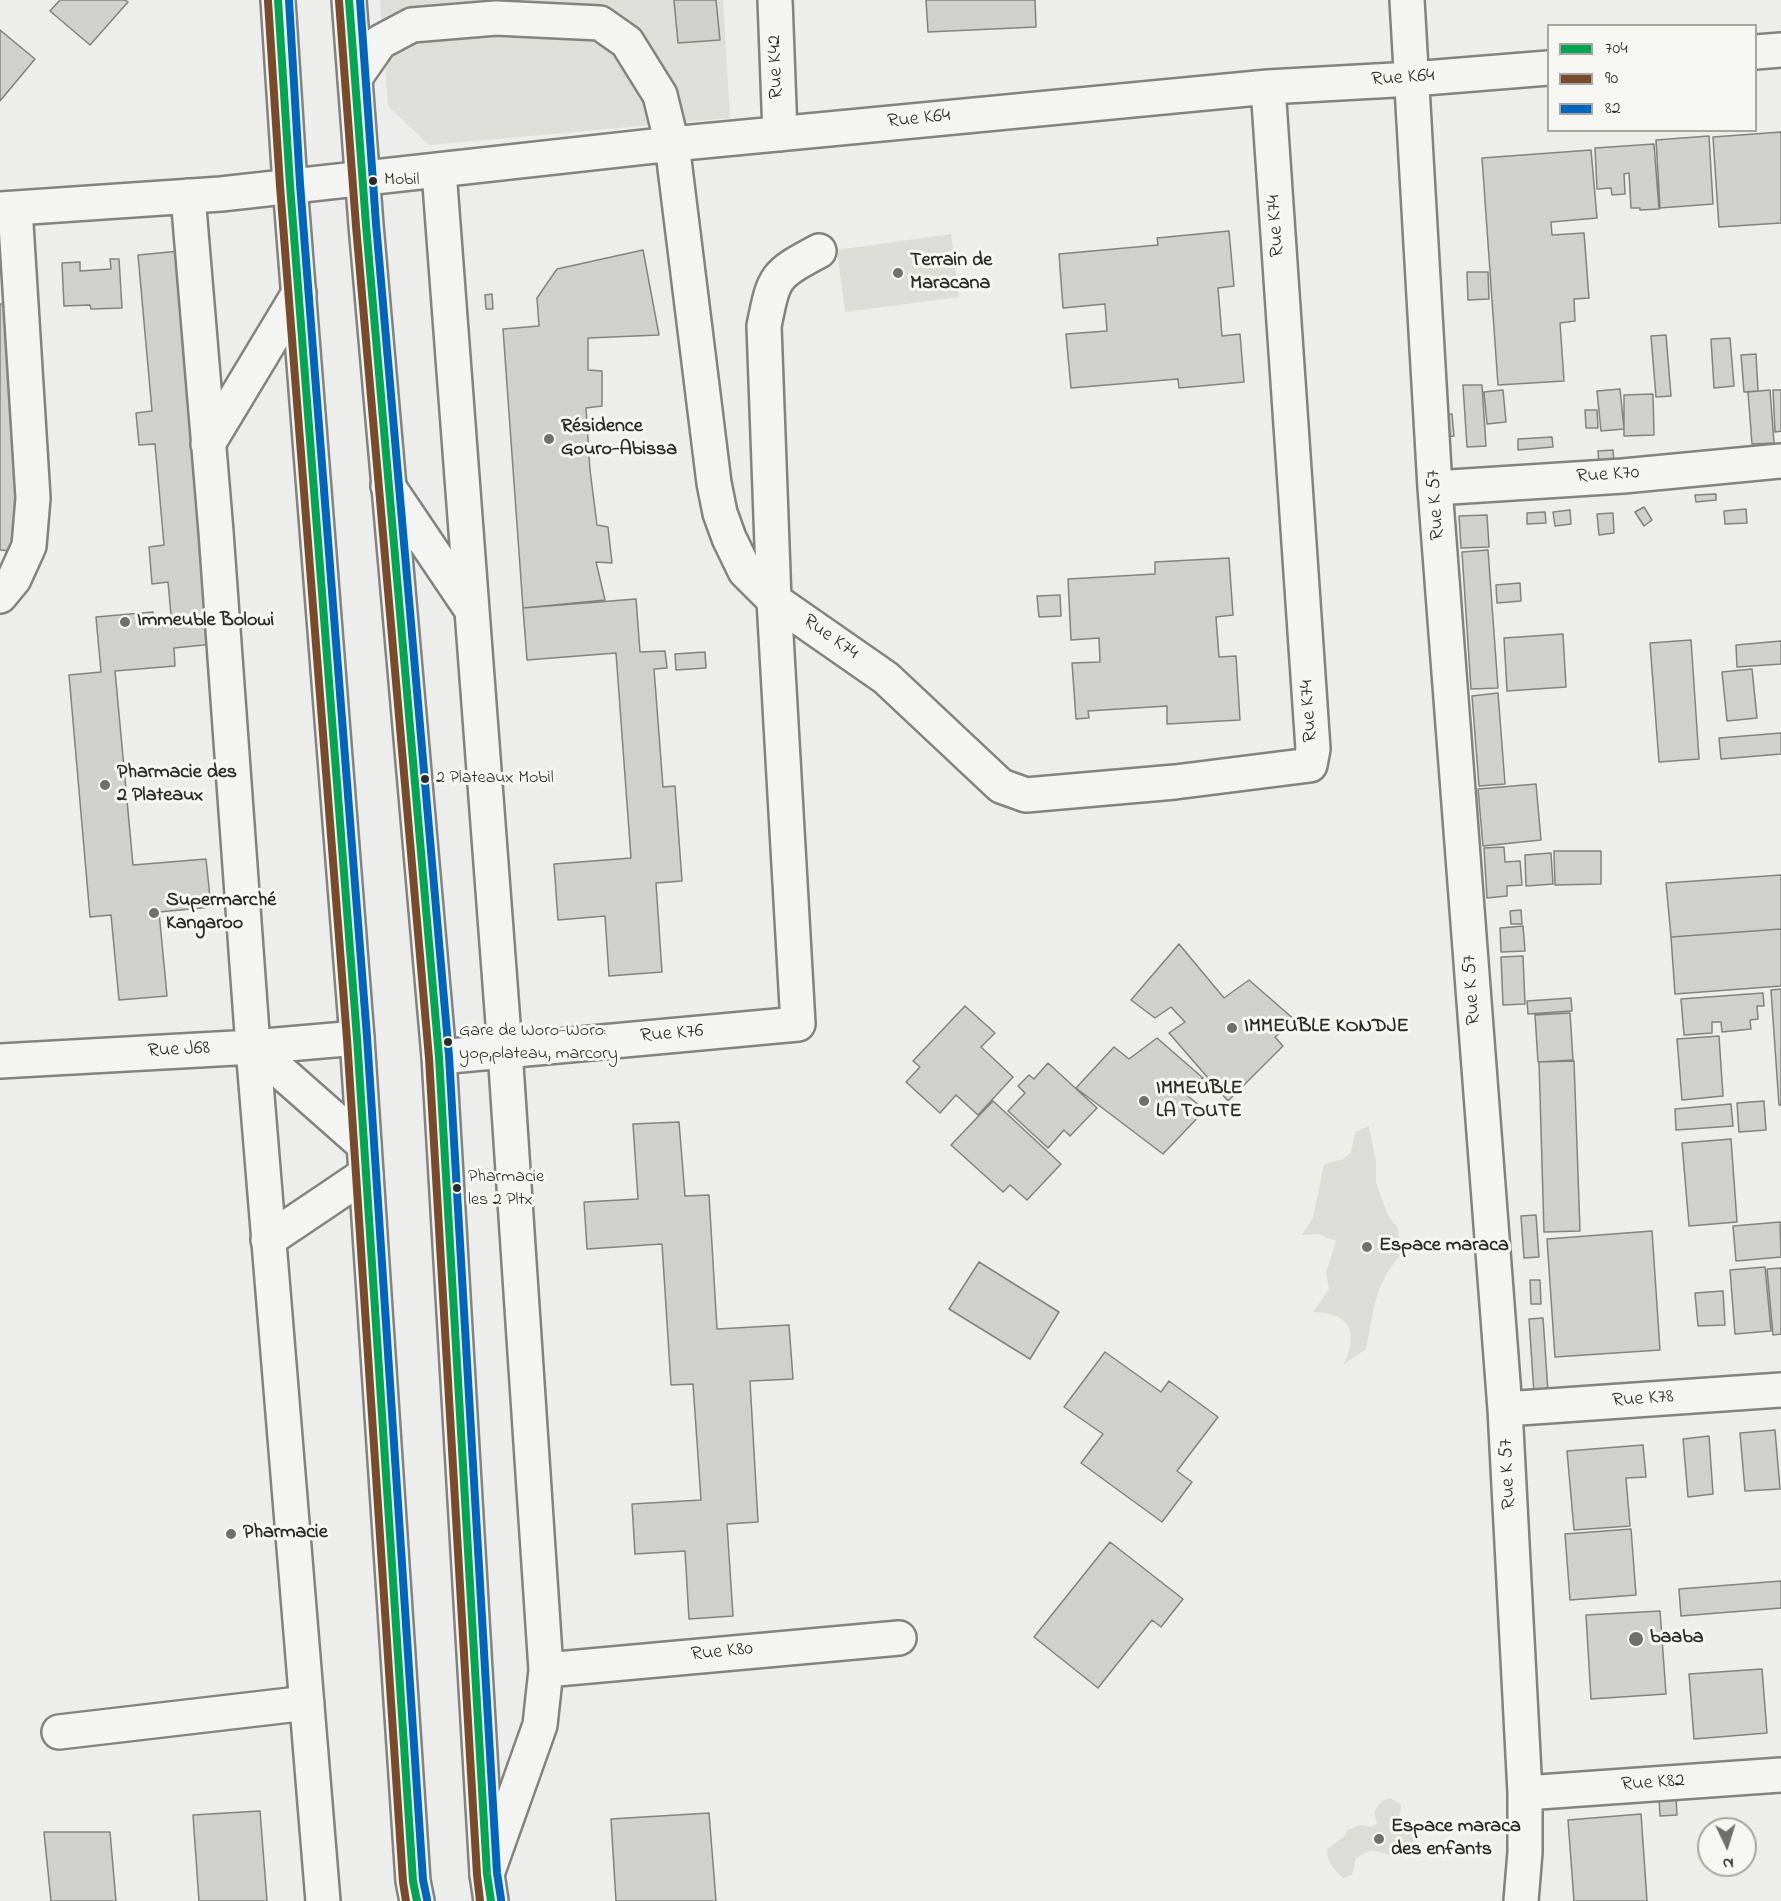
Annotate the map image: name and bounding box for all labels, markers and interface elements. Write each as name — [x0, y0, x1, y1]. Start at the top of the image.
legend — [1547, 24, 1757, 132]
street label: Rue K42 — [764, 34, 790, 100]
text: 704 — [1605, 36, 1628, 62]
street label: Rue K64 — [1371, 65, 1435, 93]
text: 90 — [1605, 66, 1618, 92]
text: 82 — [1605, 96, 1621, 122]
street label: Rue K64 — [886, 105, 952, 135]
place label: Mobil — [384, 170, 420, 192]
marker: Mobil — [367, 175, 379, 187]
street label: Rue K74 — [1263, 194, 1291, 258]
place label: Terrain de Maracana — [910, 250, 992, 297]
marker: Terrain de Maracana — [891, 266, 905, 280]
place label: Résidence Gouro-Abissa — [561, 416, 677, 463]
marker: Résidence Gouro-Abissa — [542, 432, 556, 446]
street label: Rue K70 — [1576, 462, 1640, 490]
street label: Rue K 57 — [1423, 469, 1451, 541]
place label: Immeuble Bolowi — [137, 610, 274, 634]
street label: Rue K74 — [797, 610, 863, 666]
marker: Immeuble Bolowi — [118, 615, 132, 629]
street label: Rue K74 — [1296, 679, 1324, 743]
place label: Pharmacie des 2 Plateaux — [117, 762, 237, 809]
place label: 2 Plateaux Mobil — [436, 768, 554, 790]
marker: 2 Plateaux Mobil — [419, 773, 431, 785]
marker: Pharmacie des 2 Plateaux — [98, 778, 112, 792]
place label: Supermarché Kangaroo — [166, 890, 276, 937]
marker: Supermarché Kangaroo — [147, 906, 161, 920]
street label: Rue K 57 — [1459, 954, 1487, 1026]
place label: IMMEUBLE KONDJE — [1244, 1016, 1409, 1040]
street label: Rue K76 — [640, 1020, 704, 1050]
place label: Gare de Woro-Woro: yop,plateau, marcory — [459, 1021, 618, 1064]
marker: IMMEUBLE KONDJE — [1225, 1021, 1239, 1035]
marker: Gare de Woro-Woro: yop,plateau, marcory — [442, 1036, 454, 1048]
street label: Rue J68 — [147, 1037, 211, 1065]
place label: IMMEUBLE LA TOUTE — [1156, 1078, 1243, 1125]
marker: IMMEUBLE LA TOUTE — [1137, 1094, 1151, 1108]
place label: Pharmacie les 2 Pltx — [468, 1167, 544, 1210]
marker: Pharmacie les 2 Pltx — [451, 1182, 463, 1194]
place label: Espace maraca — [1379, 1235, 1509, 1259]
marker: Espace maraca — [1360, 1240, 1374, 1254]
street label: Rue K78 — [1611, 1386, 1675, 1414]
street label: Rue K 57 — [1495, 1438, 1523, 1510]
place label: Pharmacie — [243, 1522, 328, 1546]
marker: Pharmacie — [224, 1527, 238, 1541]
place label: baaba — [1650, 1627, 1704, 1651]
marker: baaba — [1627, 1630, 1645, 1648]
street label: Rue K80 — [690, 1638, 754, 1668]
street label: Rue K82 — [1620, 1770, 1686, 1798]
place label: Espace maraca des enfants — [1391, 1816, 1521, 1863]
north arrow — [1697, 1817, 1757, 1877]
marker: Espace maraca des enfants — [1372, 1832, 1386, 1846]
text: N — [1722, 1851, 1734, 1875]

